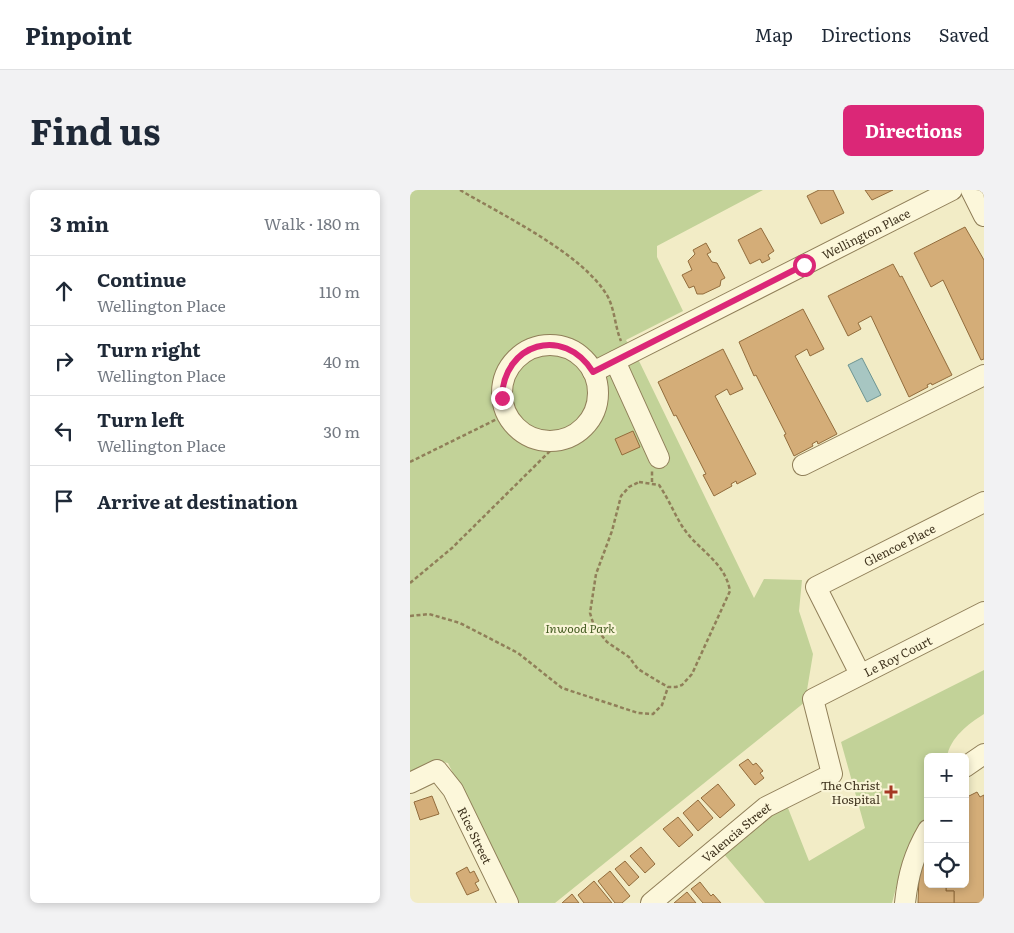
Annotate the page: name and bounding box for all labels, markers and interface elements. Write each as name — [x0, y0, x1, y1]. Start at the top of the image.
text: Pinpoint — [25, 17, 132, 52]
text: Map — [755, 21, 793, 48]
text: Directions — [821, 21, 911, 48]
text: Saved — [939, 21, 989, 48]
text: Find us — [30, 104, 160, 156]
button: Directions — [843, 105, 984, 156]
street label: Wellington Place — [819, 204, 913, 264]
text: 3 min — [50, 207, 109, 238]
text: Walk · 180 m — [264, 211, 360, 235]
route start — [793, 254, 816, 277]
text: Continue — [97, 265, 186, 293]
icon: ahead — [50, 277, 78, 305]
text: 110 m — [319, 279, 360, 303]
text: Wellington Place — [97, 293, 226, 317]
text: Turn right — [97, 335, 201, 363]
icon: right — [50, 347, 78, 375]
text: 40 m — [323, 349, 360, 373]
text: Wellington Place — [97, 363, 226, 387]
route end — [491, 387, 514, 410]
text: Turn left — [97, 405, 184, 433]
icon: left — [50, 417, 78, 445]
text: 30 m — [323, 419, 360, 443]
text: Wellington Place — [97, 433, 226, 457]
icon: arrive — [50, 487, 78, 515]
text: Arrive at destination — [97, 487, 298, 515]
street label: Glencoe Place — [860, 519, 938, 571]
park label: Inwood Park — [545, 619, 615, 637]
street label: Le Roy Court — [860, 631, 935, 681]
map controls — [924, 753, 969, 888]
button: + — [924, 753, 969, 798]
place label: The Christ Hospital — [821, 776, 880, 808]
marker: The Christ Hospital — [884, 785, 898, 799]
street label: Valencia Street — [698, 797, 774, 866]
button: − — [924, 798, 969, 843]
street label: Rice Street — [453, 804, 497, 867]
button: locate — [924, 843, 969, 888]

